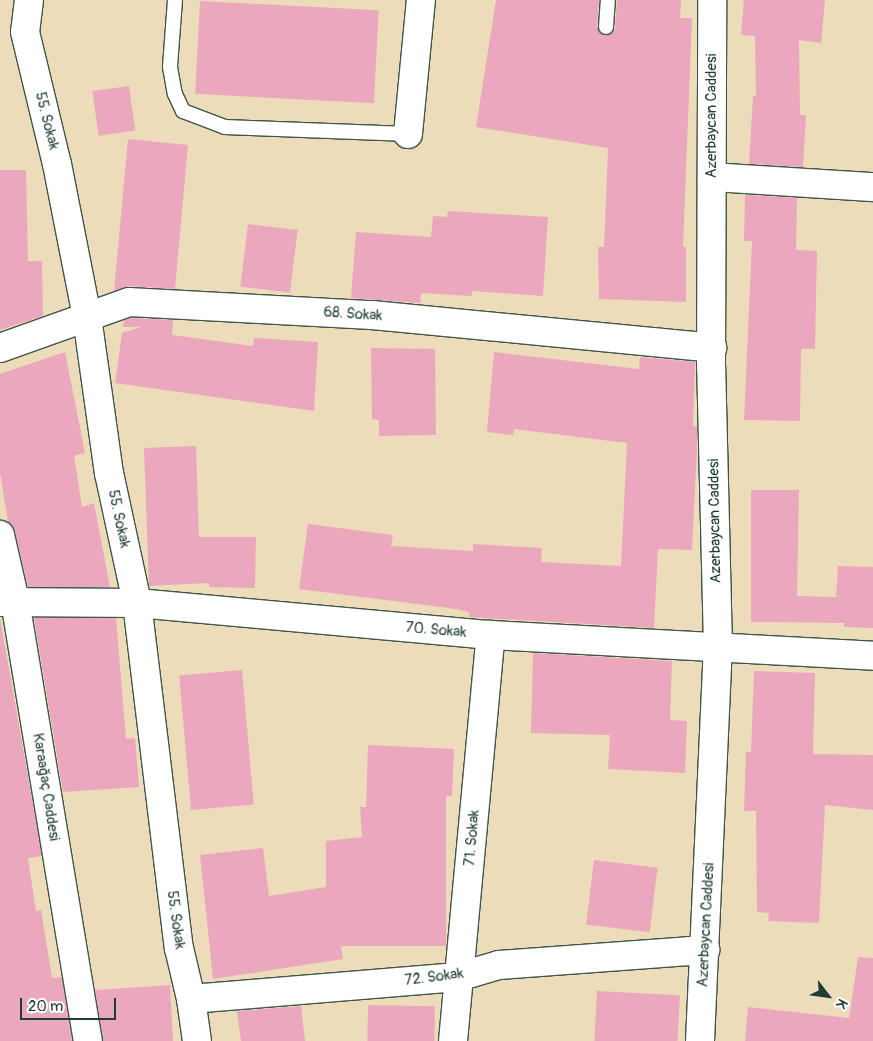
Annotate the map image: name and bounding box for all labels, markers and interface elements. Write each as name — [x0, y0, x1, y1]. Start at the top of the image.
street label: Azerbaycan Caddesi — [703, 54, 721, 178]
street label: 55. Sokak — [31, 90, 63, 152]
street label: 68. Sokak — [323, 303, 383, 325]
street label: Azerbaycan Caddesi — [705, 459, 725, 583]
street label: 55. Sokak — [104, 488, 134, 550]
street label: 70. Sokak — [405, 618, 467, 642]
street label: Karaağaç Caddesi — [29, 732, 63, 842]
street label: 71. Sokak — [461, 809, 483, 867]
street label: Azerbaycan Caddesi — [694, 862, 718, 988]
street label: 55. Sokak — [163, 889, 189, 951]
street label: 72. Sokak — [404, 964, 464, 990]
north arrow — [803, 971, 853, 1021]
scale bar — [22, 988, 119, 1020]
text: K — [832, 996, 851, 1012]
text: 20 m — [28, 997, 63, 1016]

